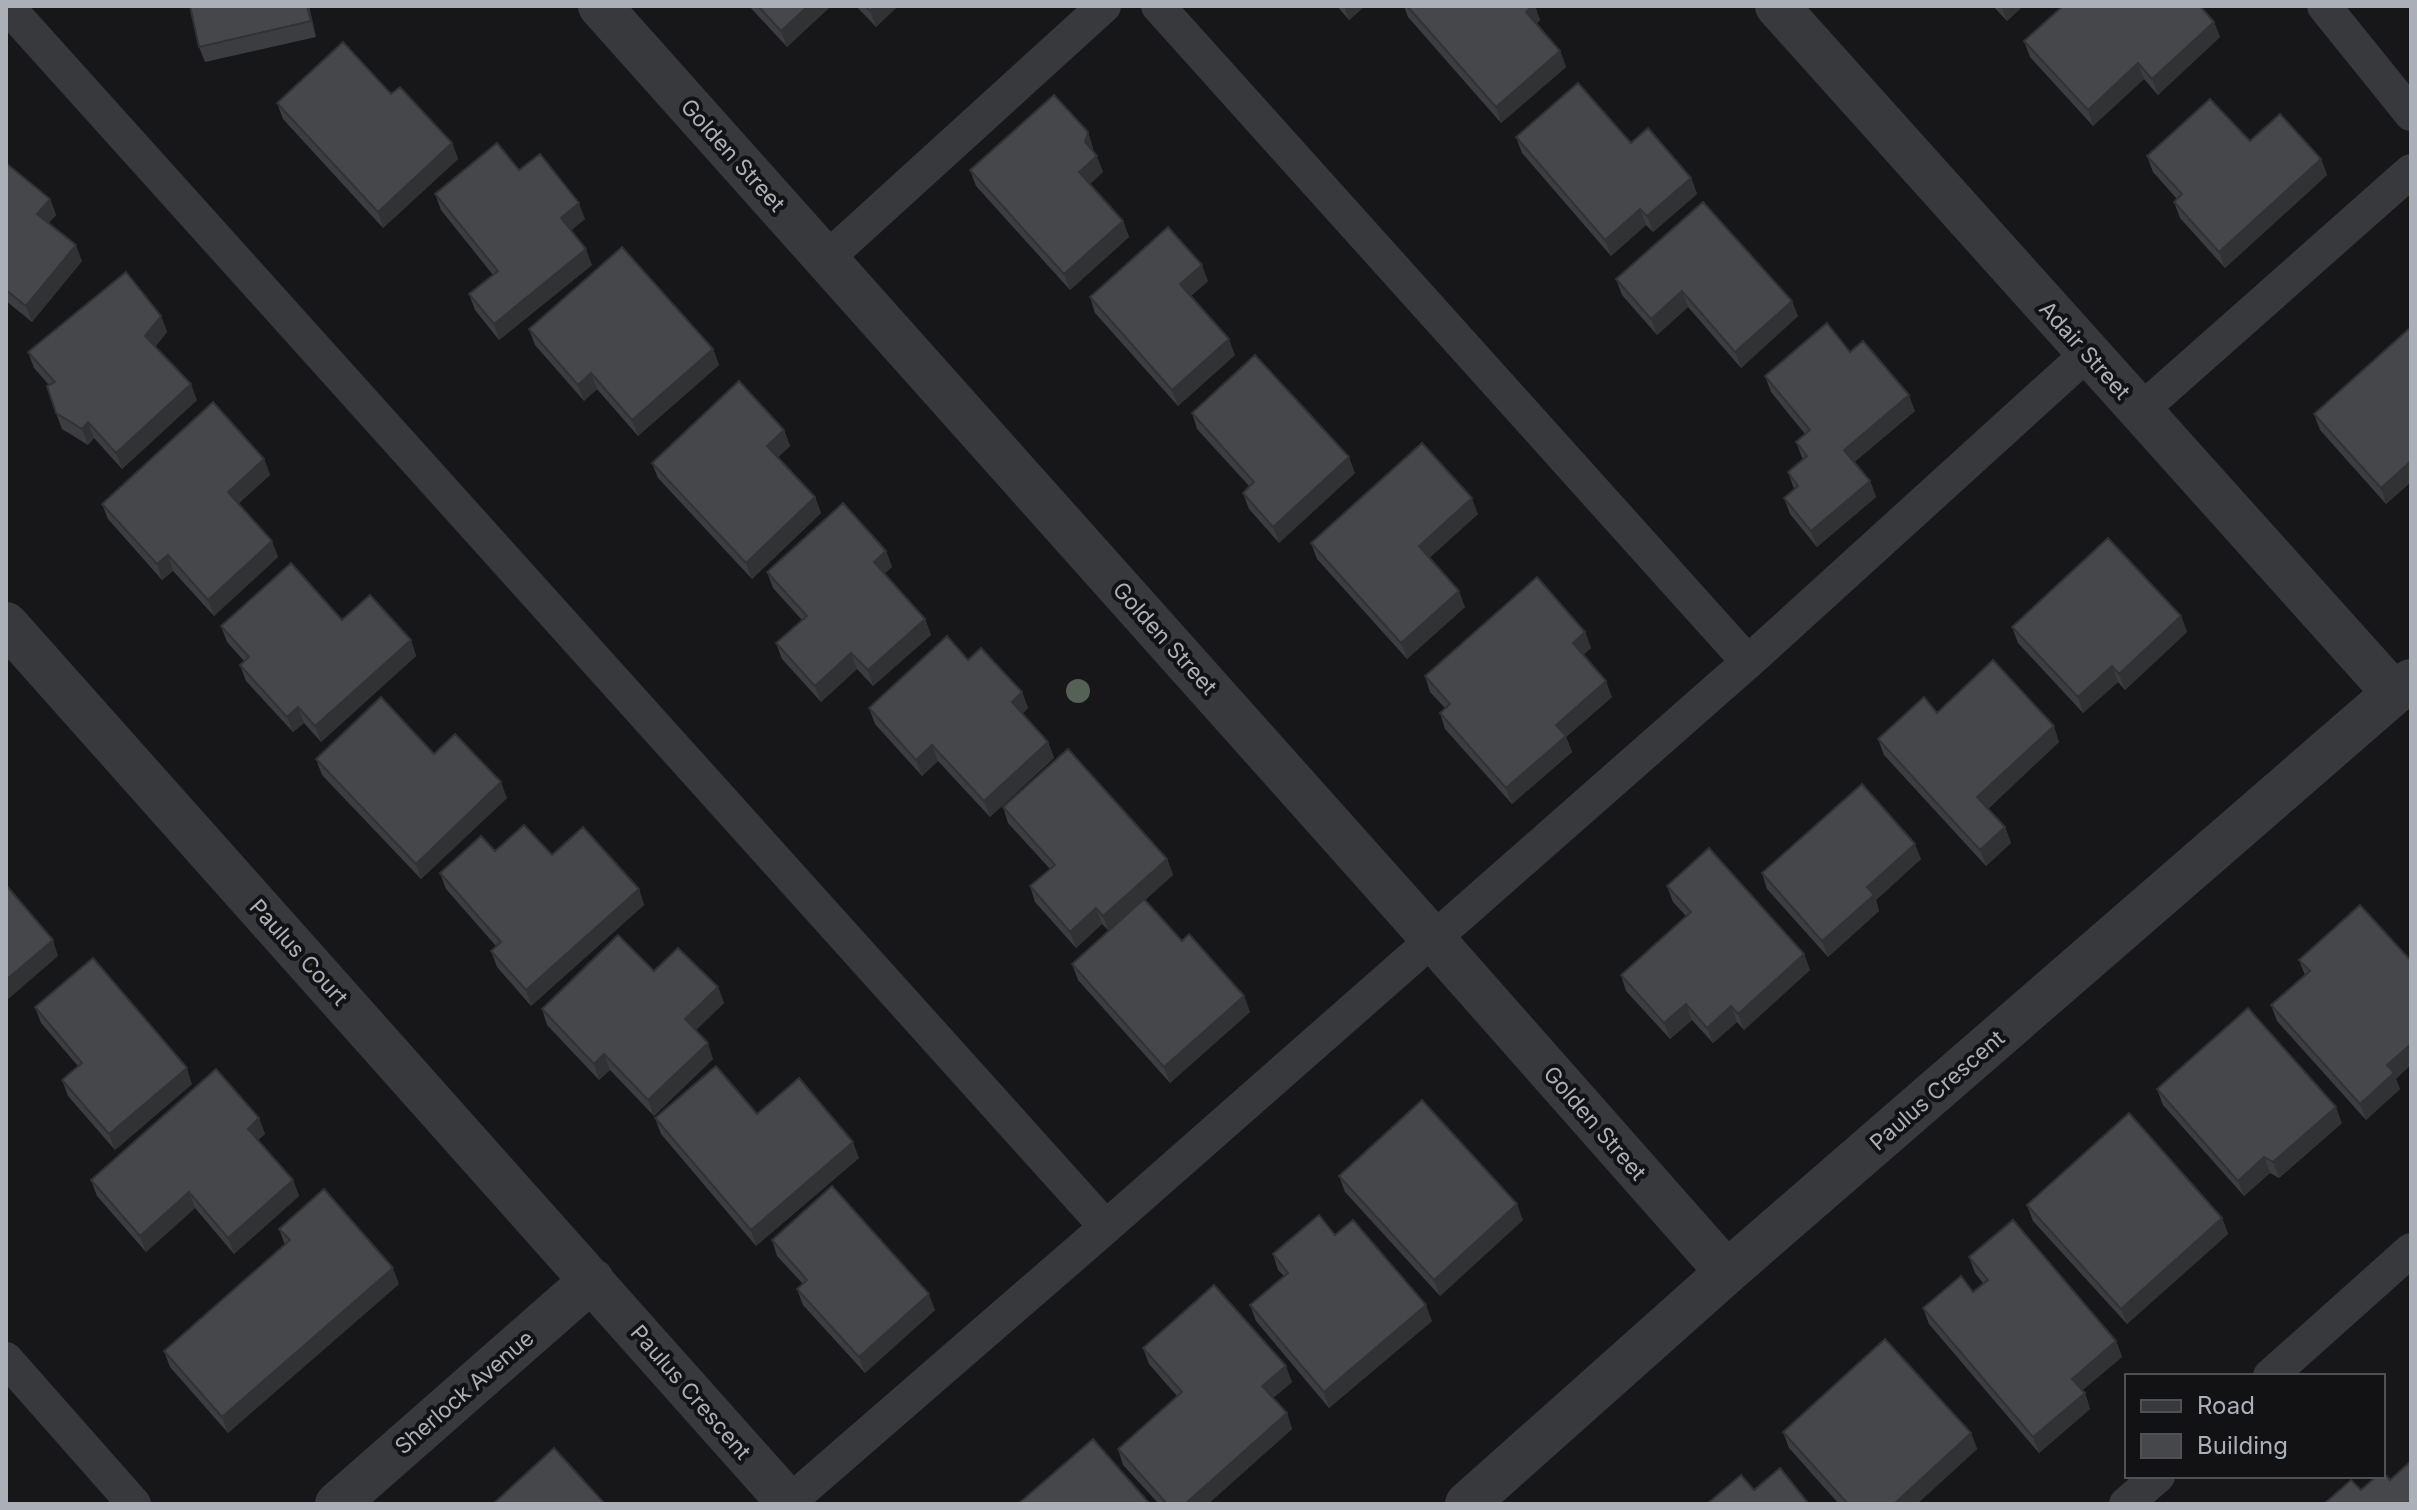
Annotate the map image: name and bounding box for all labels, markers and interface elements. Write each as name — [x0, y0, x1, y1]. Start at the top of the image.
street label: Golden Street — [676, 93, 790, 217]
street label: Adair Street — [2034, 296, 2136, 404]
street label: Golden Street — [1108, 576, 1222, 700]
street label: Paulus Court — [245, 894, 353, 1010]
street label: Paulus Crescent — [1864, 1025, 2010, 1155]
street label: Golden Street — [1538, 1061, 1652, 1185]
street label: Paulus Crescent — [626, 1319, 756, 1465]
street label: Sherlock Avenue — [389, 1325, 539, 1459]
legend — [2125, 1374, 2385, 1478]
text: Road — [2197, 1391, 2255, 1420]
text: Building — [2197, 1431, 2288, 1460]

